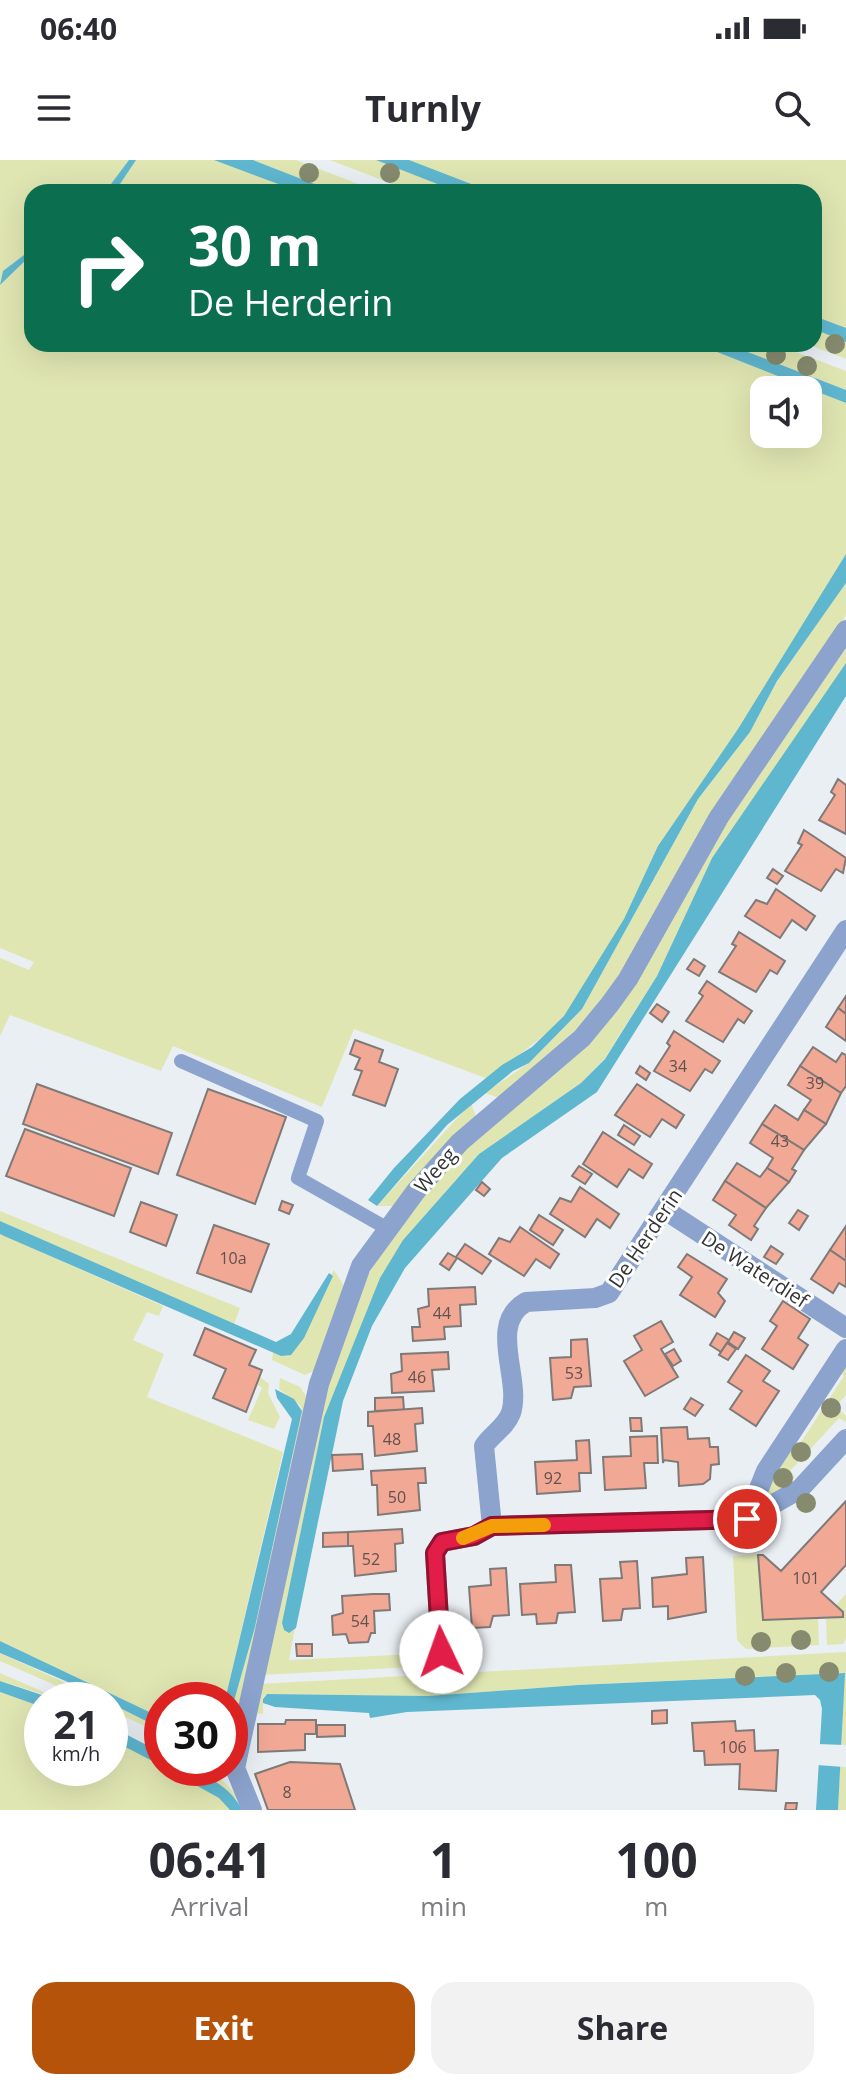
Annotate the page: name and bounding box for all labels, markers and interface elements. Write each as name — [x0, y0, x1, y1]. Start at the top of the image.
text: 06:40 — [40, 8, 117, 49]
text: Turnly — [365, 84, 481, 133]
icon: menu — [32, 86, 76, 130]
icon: search — [770, 86, 814, 130]
text: 30 m — [188, 206, 322, 282]
icon: right — [56, 216, 160, 320]
text: De Herderin — [188, 278, 393, 327]
map controls — [750, 376, 822, 448]
button: sound — [750, 376, 822, 448]
house number: 34 — [669, 1055, 687, 1077]
house number: 39 — [806, 1072, 824, 1094]
house number: 43 — [771, 1130, 789, 1152]
street label: Weeg — [408, 1141, 462, 1198]
street label: De Herderin — [602, 1183, 688, 1293]
street label: De Waterdief — [696, 1224, 815, 1314]
house number: 10a — [219, 1247, 247, 1269]
house number: 44 — [433, 1302, 451, 1324]
house number: 53 — [565, 1362, 583, 1384]
house number: 46 — [408, 1366, 426, 1388]
house number: 48 — [383, 1428, 401, 1450]
house number: 92 — [544, 1467, 562, 1489]
pin — [713, 1485, 781, 1553]
house number: 50 — [388, 1486, 406, 1508]
icon: arrive — [725, 1497, 769, 1541]
house number: 52 — [362, 1548, 380, 1570]
house number: 101 — [792, 1567, 820, 1589]
house number: 54 — [351, 1610, 369, 1632]
position arrow — [399, 1610, 483, 1694]
speed limit sign: 30 — [144, 1682, 248, 1786]
text: 21 — [53, 1696, 99, 1751]
house number: 106 — [719, 1736, 747, 1758]
text: km/h — [52, 1740, 100, 1767]
house number: 8 — [282, 1781, 292, 1803]
text: 06:41 — [148, 1827, 272, 1892]
text: 1 — [430, 1827, 457, 1892]
text: 100 — [615, 1827, 698, 1892]
text: Arrival — [171, 1888, 249, 1924]
text: min — [420, 1888, 467, 1924]
text: m — [644, 1888, 668, 1924]
button: Exit — [32, 1982, 415, 2074]
button: Share — [431, 1982, 814, 2074]

